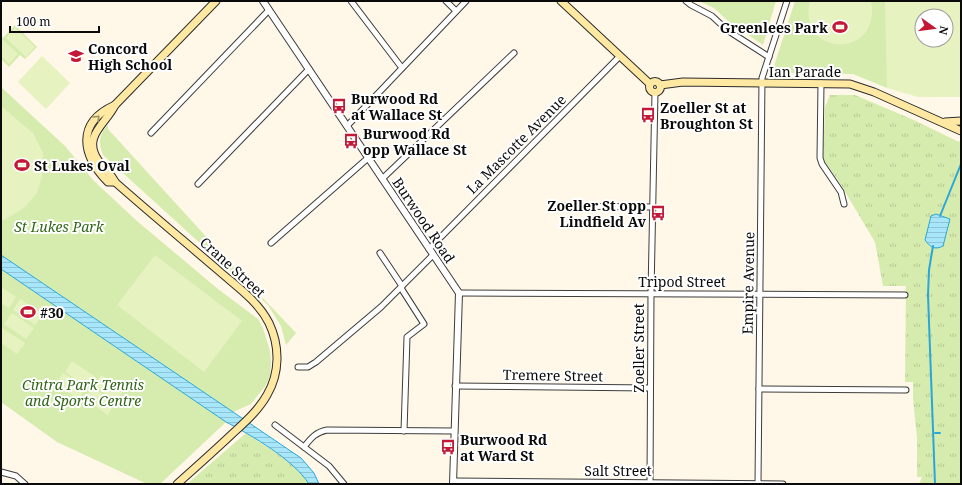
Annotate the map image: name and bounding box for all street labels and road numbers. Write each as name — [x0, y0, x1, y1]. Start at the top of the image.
street label: Ian Parade — [769, 62, 841, 81]
street label: La Mascotte Avenue — [462, 90, 570, 198]
street label: Burwood Road — [388, 174, 460, 267]
street label: Empire Avenue — [738, 231, 758, 335]
street label: Crane Street — [196, 233, 270, 302]
street label: Tripod Street — [638, 272, 726, 291]
street label: Zoeller Street — [629, 303, 648, 393]
street label: Tremere Street — [503, 365, 603, 385]
street label: Salt Street — [584, 461, 652, 480]

